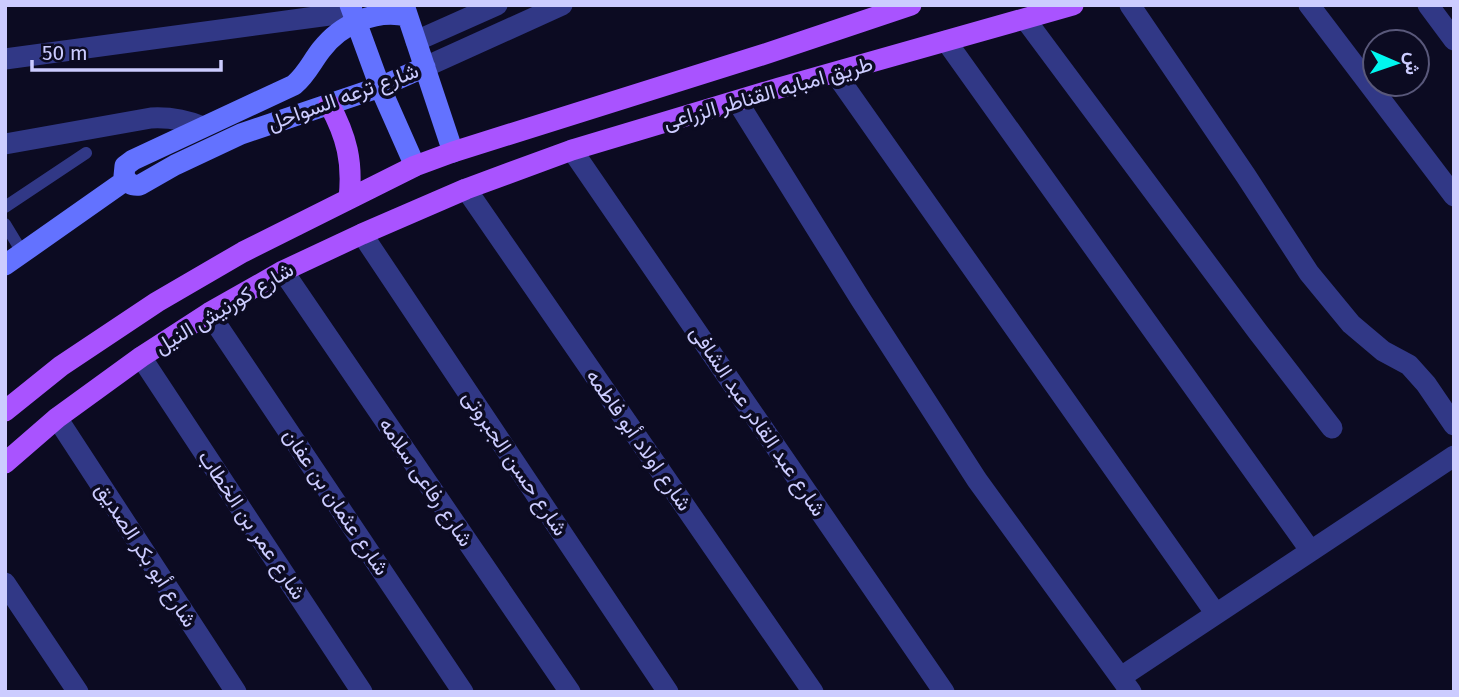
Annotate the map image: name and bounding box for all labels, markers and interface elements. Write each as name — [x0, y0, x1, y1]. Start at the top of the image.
scale bar — [32, 28, 220, 72]
north arrow — [1361, 28, 1431, 98]
text: 50 m — [42, 40, 88, 66]
street label: طريق امبابه القناطر الزراعى — [660, 51, 876, 135]
text: ش — [1401, 52, 1424, 76]
street label: شارع ترعه السواحل — [264, 58, 423, 137]
street label: شارع كورنيش النيل — [150, 256, 299, 361]
street label: شارع عبد القادر عبد الشافى — [684, 321, 832, 522]
street label: شارع اولاد أبو فاطمه — [580, 364, 698, 517]
street label: شارع حسن الجبروتى — [456, 385, 573, 541]
street label: شارع رفاعى سلامه — [372, 413, 479, 552]
street label: شارع عثمان بن عفان — [276, 424, 395, 581]
street label: شارع عمر بن الخطاب — [192, 445, 312, 605]
street label: شارع أبو بكر الصديق — [89, 478, 202, 633]

